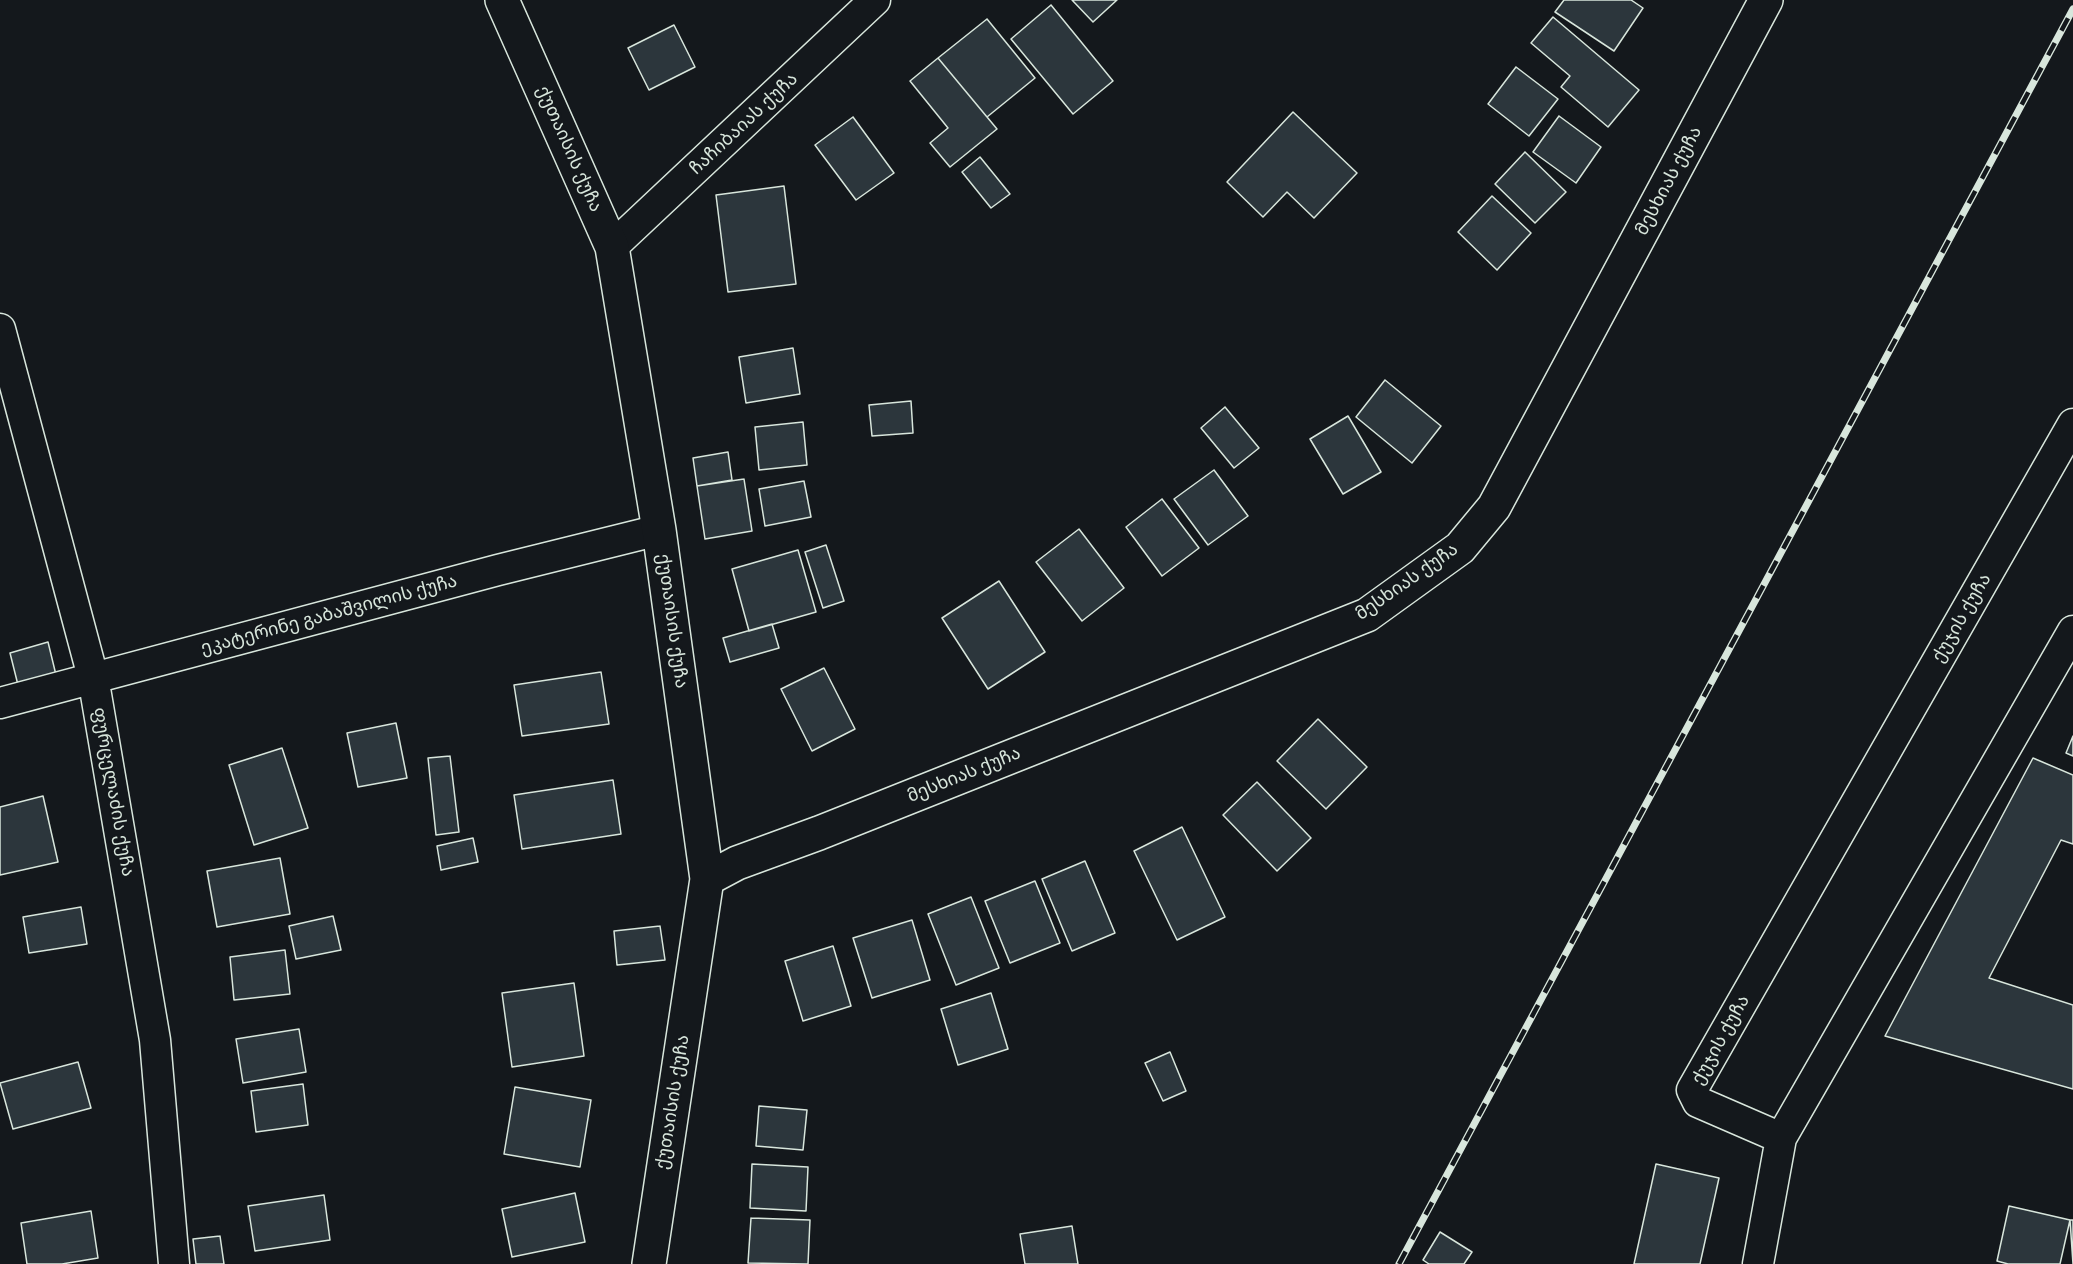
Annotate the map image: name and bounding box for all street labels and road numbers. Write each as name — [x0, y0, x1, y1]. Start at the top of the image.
street label: ჩაჩიბაიას ქუჩა — [686, 68, 802, 180]
street label: ქუთაისის ქუჩა — [531, 83, 607, 215]
street label: მესხიას ქუჩა — [1631, 123, 1707, 239]
street label: მესხიას ქუჩა — [1352, 539, 1462, 625]
street label: ქუთაისის ქუჩა — [652, 552, 692, 690]
street label: ეკატერინე გაბაშვილის ქუჩა — [198, 570, 460, 660]
street label: ქუჯის ქუჩა — [1928, 570, 1996, 666]
street label: ფურცელაძის ქუჩა — [88, 706, 138, 878]
street label: მესხიას ქუჩა — [904, 742, 1024, 808]
street label: ქუჯის ქუჩა — [1688, 991, 1754, 1089]
street label: ქუთაისის ქუჩა — [652, 1033, 694, 1171]

